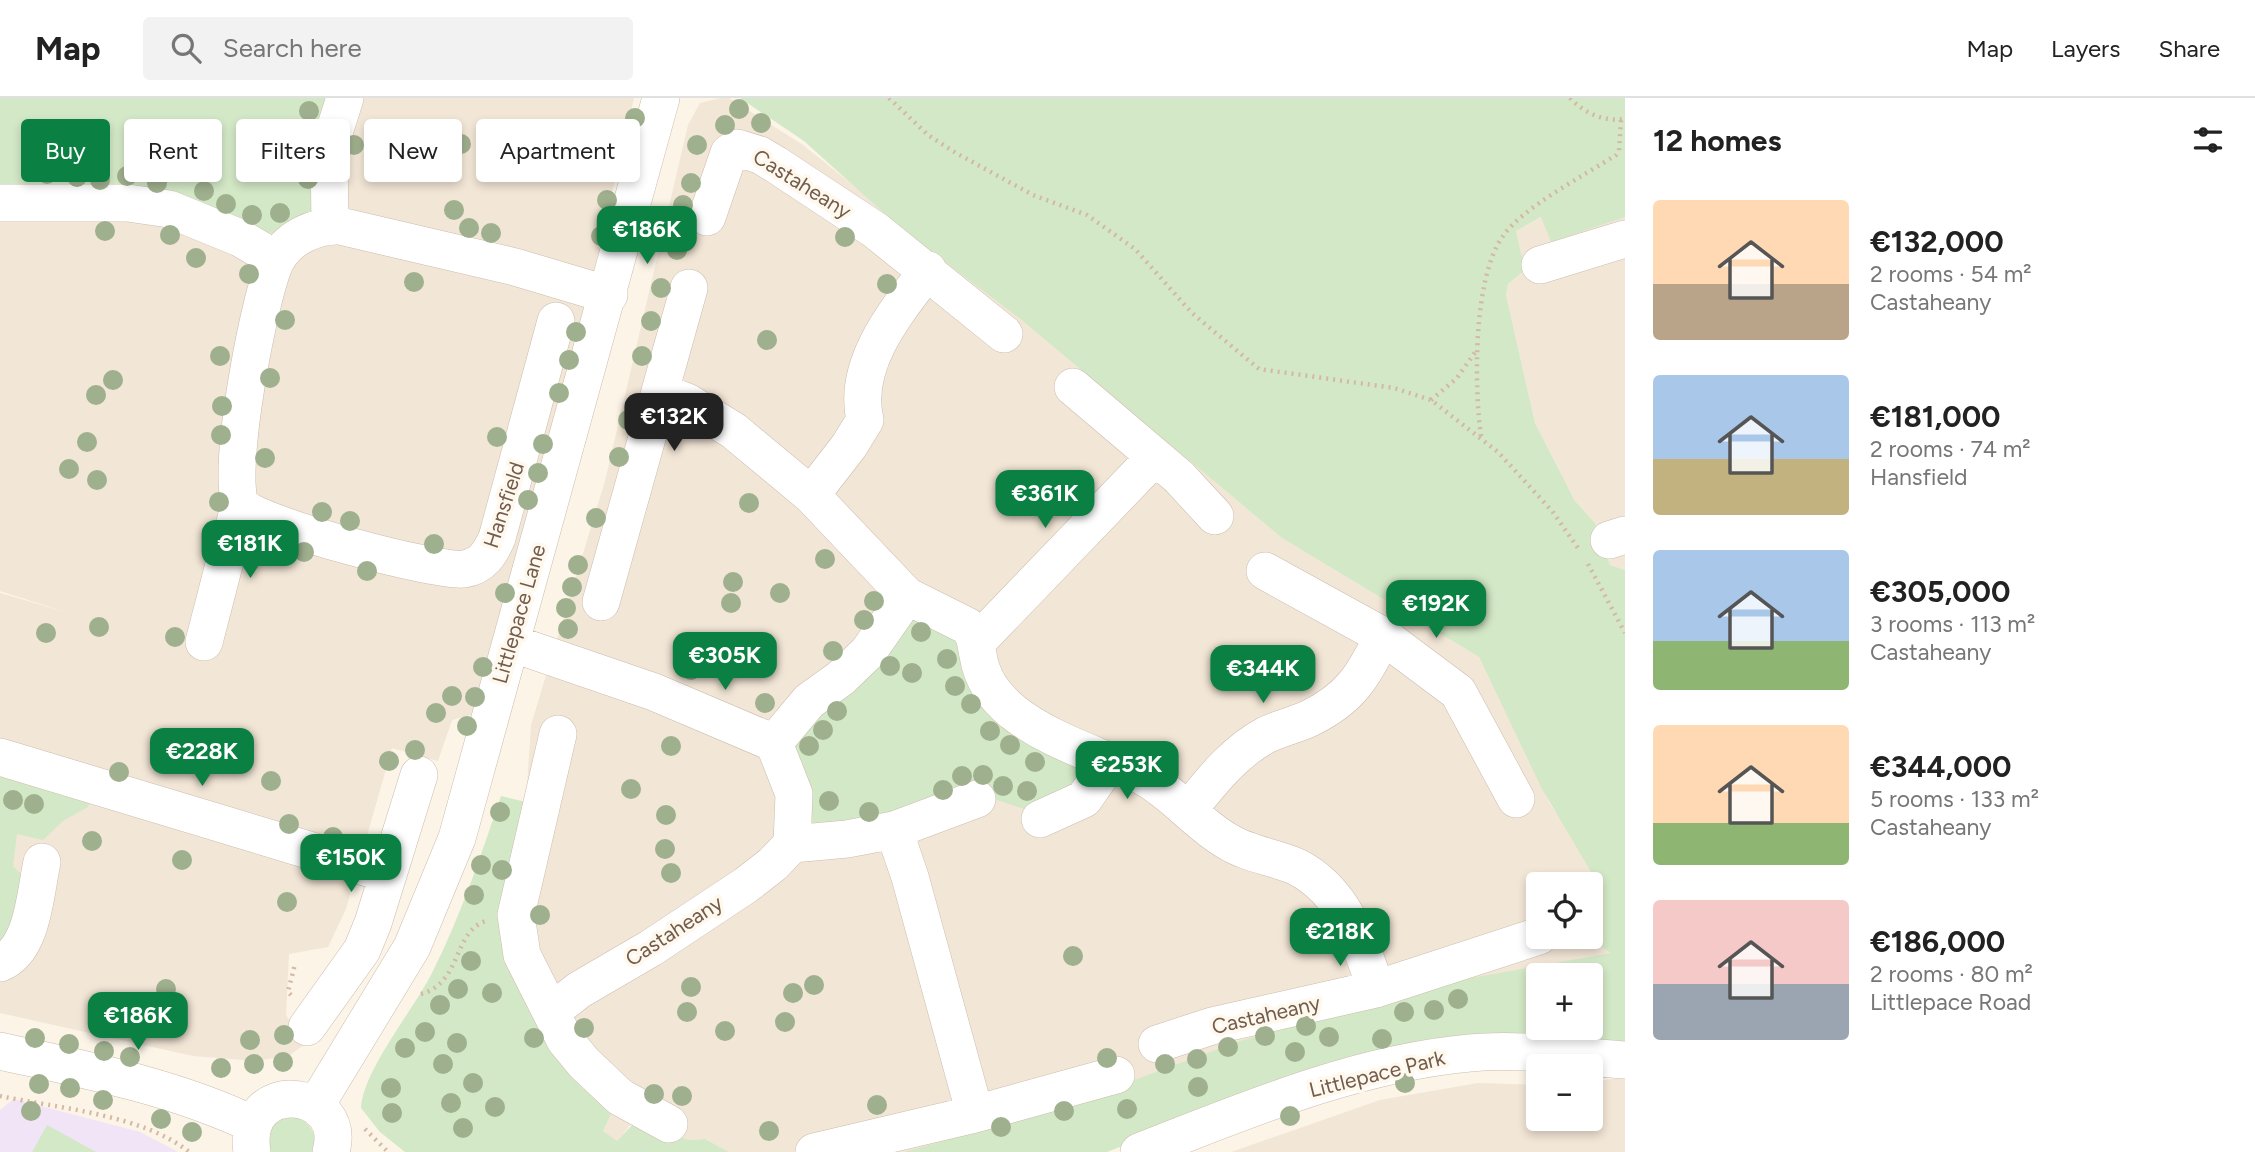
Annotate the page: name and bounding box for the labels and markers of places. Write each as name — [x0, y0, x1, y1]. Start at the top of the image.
pin: €186K — [598, 206, 696, 266]
pin: €132K — [625, 394, 723, 453]
pin: €361K — [996, 470, 1094, 530]
pin: €181K — [201, 520, 299, 580]
pin: €192K — [1387, 580, 1485, 640]
pin: €305K — [676, 632, 774, 692]
pin: €344K — [1214, 646, 1312, 705]
pin: €228K — [153, 728, 251, 788]
pin: €253K — [1078, 742, 1176, 801]
pin: €150K — [302, 834, 400, 894]
pin: €218K — [1291, 908, 1389, 968]
pin: €186K — [89, 992, 187, 1052]

